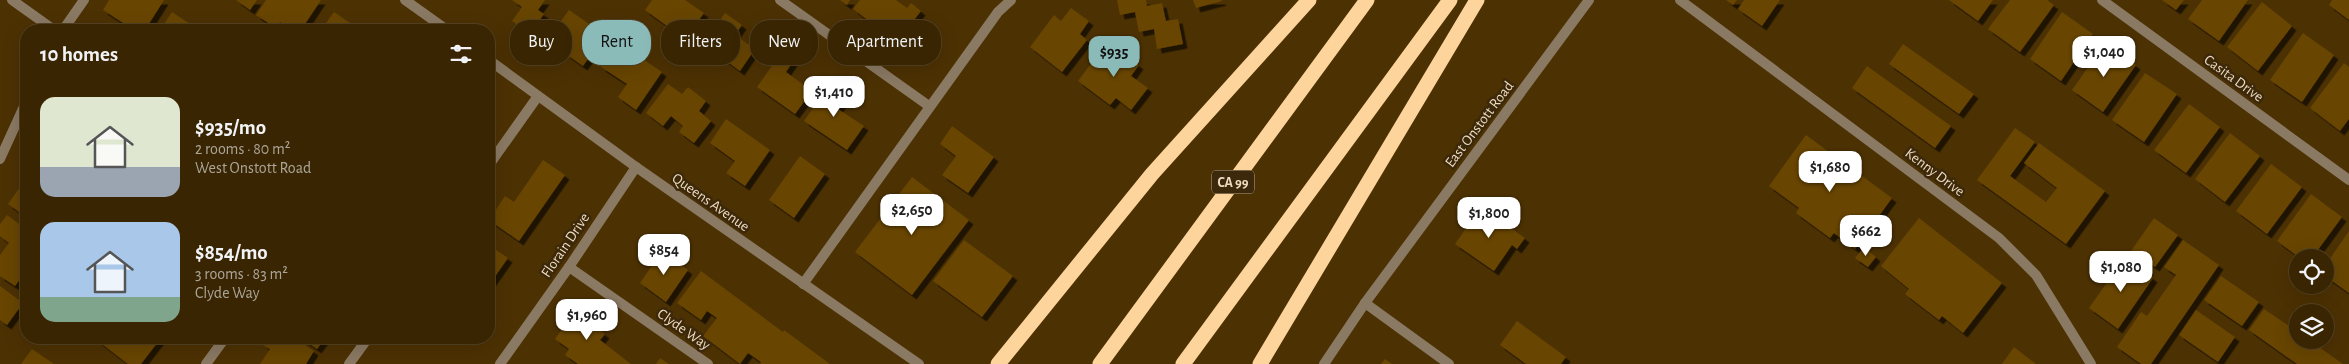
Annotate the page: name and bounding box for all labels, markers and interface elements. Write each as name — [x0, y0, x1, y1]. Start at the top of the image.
chip: Buy — [510, 20, 572, 65]
chip: Rent — [582, 20, 651, 65]
chip: Filters — [661, 20, 740, 65]
chip: New — [750, 20, 818, 65]
chip: Apartment — [828, 20, 941, 65]
pin: $935 — [1084, 36, 1144, 78]
pin: $1,040 — [2063, 36, 2145, 78]
icon: filters — [447, 40, 475, 68]
text: 10 homes — [40, 44, 118, 65]
text: $935 — [1100, 44, 1128, 60]
text: $1,040 — [2083, 44, 2125, 60]
street label: Casita Drive — [2201, 52, 2266, 105]
pin: $1,410 — [793, 76, 875, 118]
street label: East Onstott Road — [1442, 78, 1517, 170]
text: $1,410 — [815, 84, 853, 100]
icon: home — [80, 117, 140, 177]
text: $935/mo — [195, 117, 266, 138]
text: 2 rooms · 80 m² — [195, 141, 290, 157]
street label: Kenny Drive — [1902, 145, 1967, 199]
pin: $1,680 — [1789, 150, 1871, 193]
text: $1,680 — [1810, 159, 1850, 175]
text: West Onstott Road — [195, 160, 311, 176]
street label: Queens Avenue — [669, 170, 752, 235]
road number: CA 99 — [1212, 170, 1254, 193]
pin: $2,650 — [871, 194, 953, 236]
pin: $1,800 — [1448, 196, 1530, 239]
text: $2,650 — [891, 202, 933, 218]
text: $1,800 — [1468, 205, 1510, 221]
street label: Florain Drive — [538, 210, 592, 280]
pin: $662 — [1836, 214, 1896, 257]
text: $662 — [1851, 223, 1881, 239]
pin: $854 — [634, 234, 694, 276]
icon: home — [80, 242, 140, 302]
text: $854/mo — [195, 242, 268, 263]
text: $854 — [649, 242, 679, 258]
map controls — [2289, 249, 2334, 349]
button: locate — [2289, 249, 2334, 294]
pin: $1,080 — [2080, 250, 2162, 293]
text: $1,080 — [2100, 259, 2142, 275]
text: 3 rooms · 83 m² — [195, 266, 288, 282]
text: Clyde Way — [195, 285, 260, 301]
pin: $1,960 — [546, 298, 628, 341]
button: layers — [2289, 304, 2334, 349]
street label: Clyde Way — [655, 306, 713, 353]
text: $1,960 — [567, 307, 607, 323]

